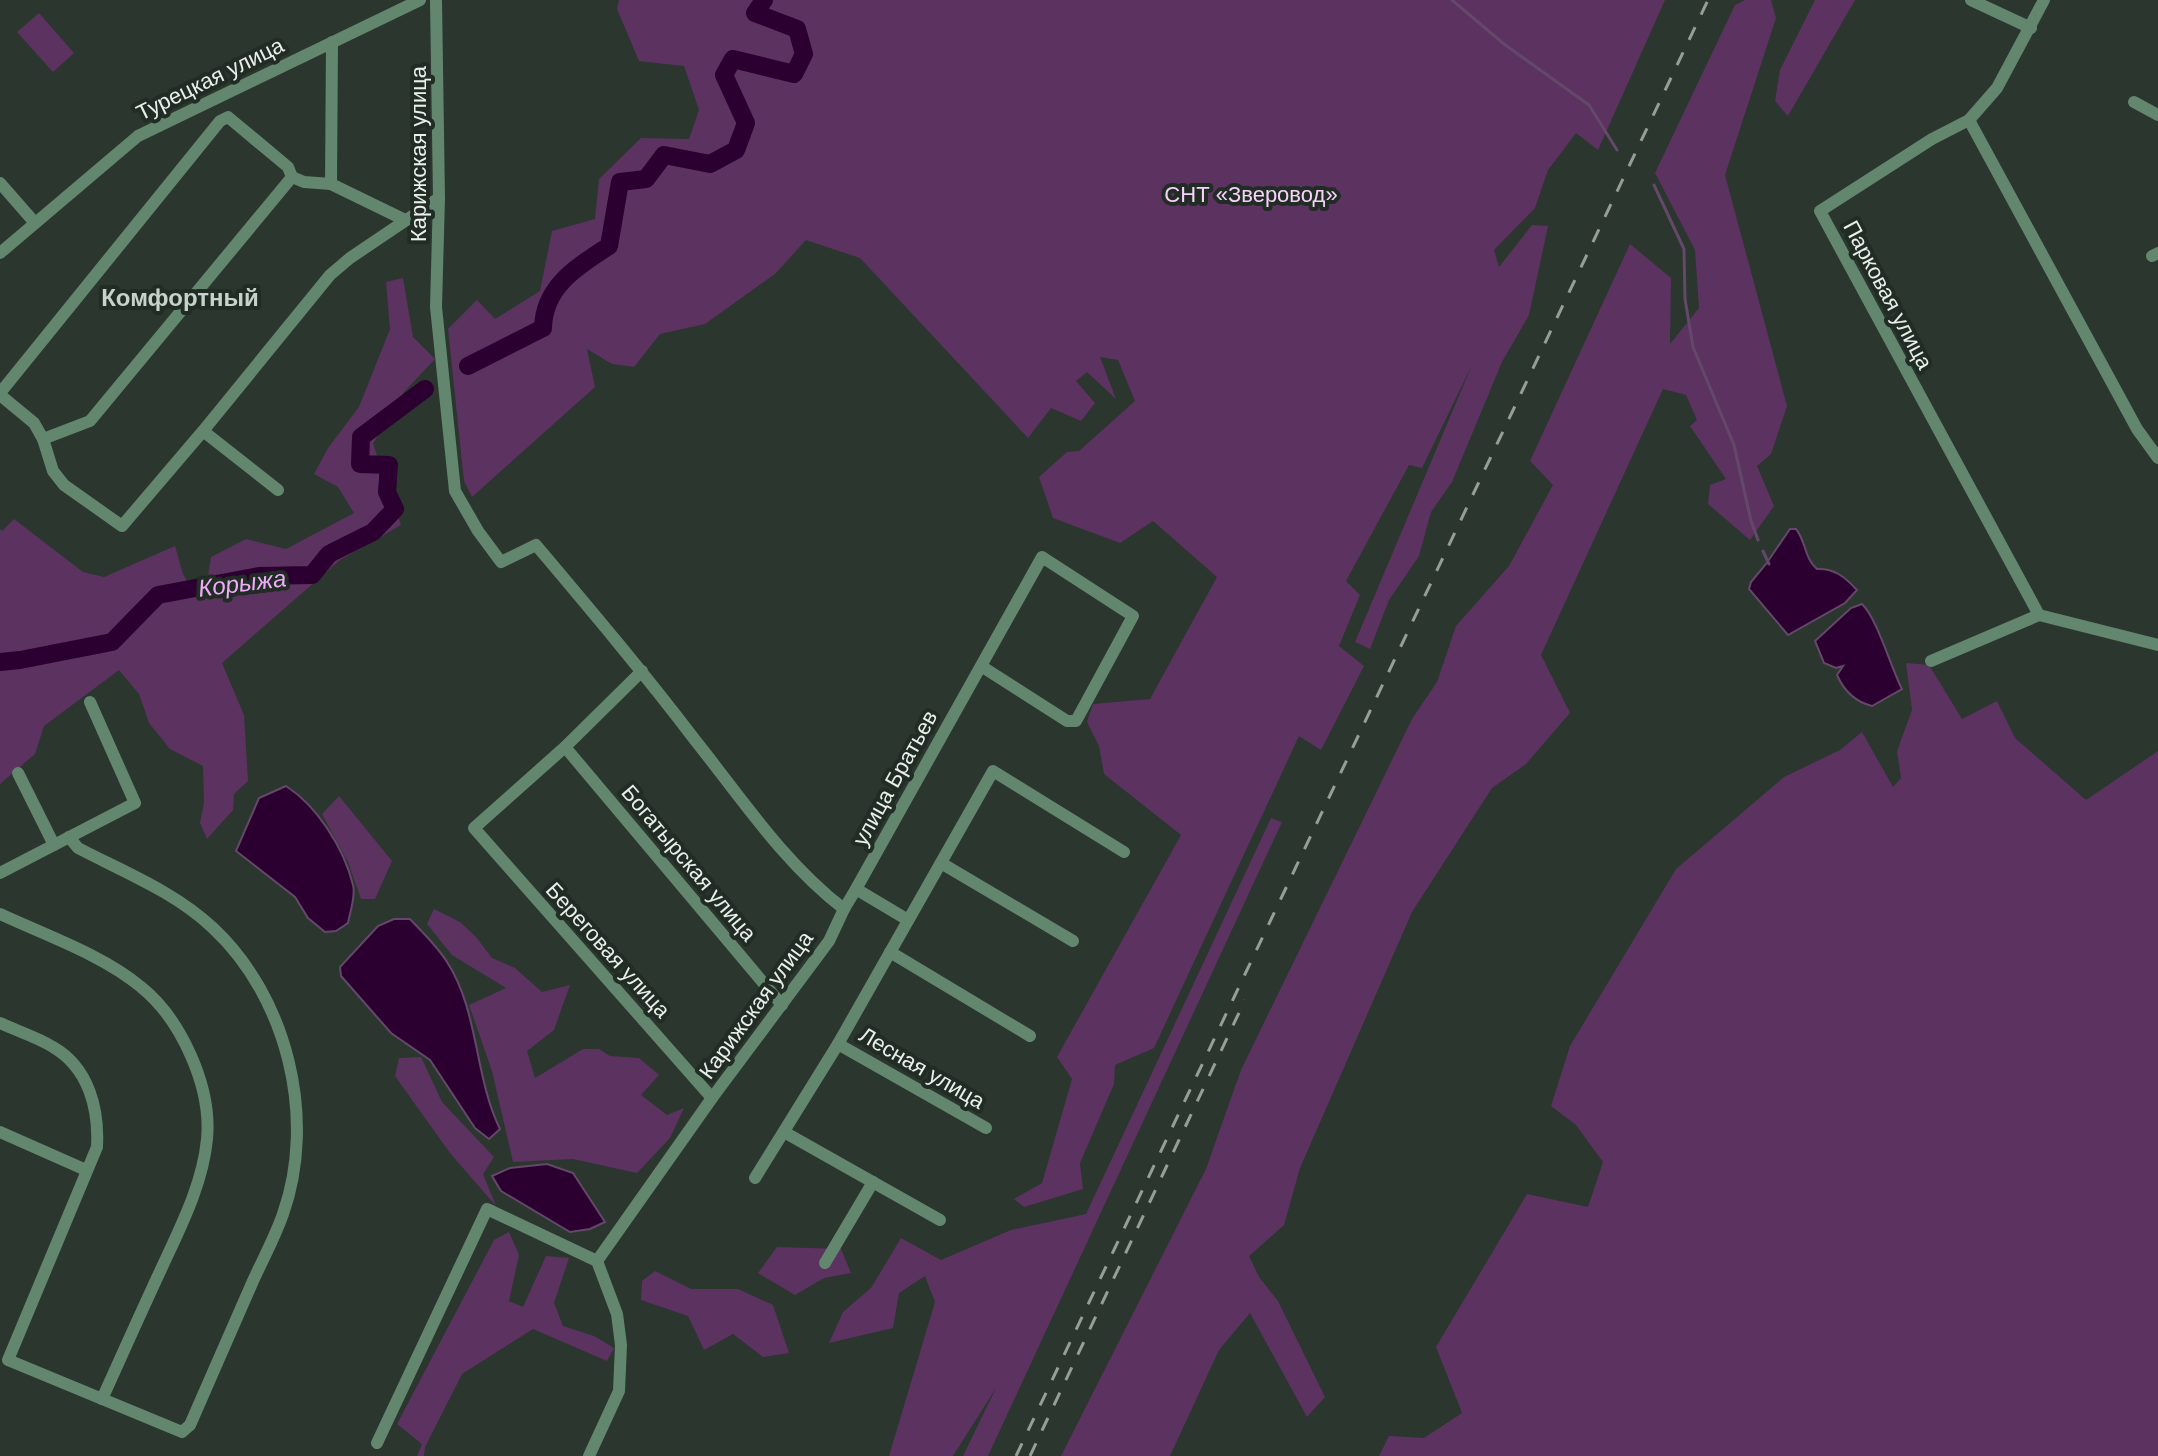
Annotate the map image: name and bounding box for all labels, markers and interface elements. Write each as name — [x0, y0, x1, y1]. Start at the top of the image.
street label: Турецкая улица — [132, 32, 288, 125]
street label: Карижская улица — [406, 65, 431, 242]
park label: СНТ «Зверовод» — [1164, 182, 1338, 207]
street label: Парковая улица — [1838, 216, 1938, 374]
district label: Комфортный — [101, 284, 259, 311]
water label: Корыжа — [197, 564, 287, 602]
street label: улица Братьев — [848, 706, 942, 850]
street label: Богатырская улица — [616, 780, 762, 947]
street label: Береговая улица — [541, 877, 676, 1023]
street label: Карижская улица — [694, 926, 818, 1084]
street label: Лесная улица — [855, 1022, 990, 1114]

